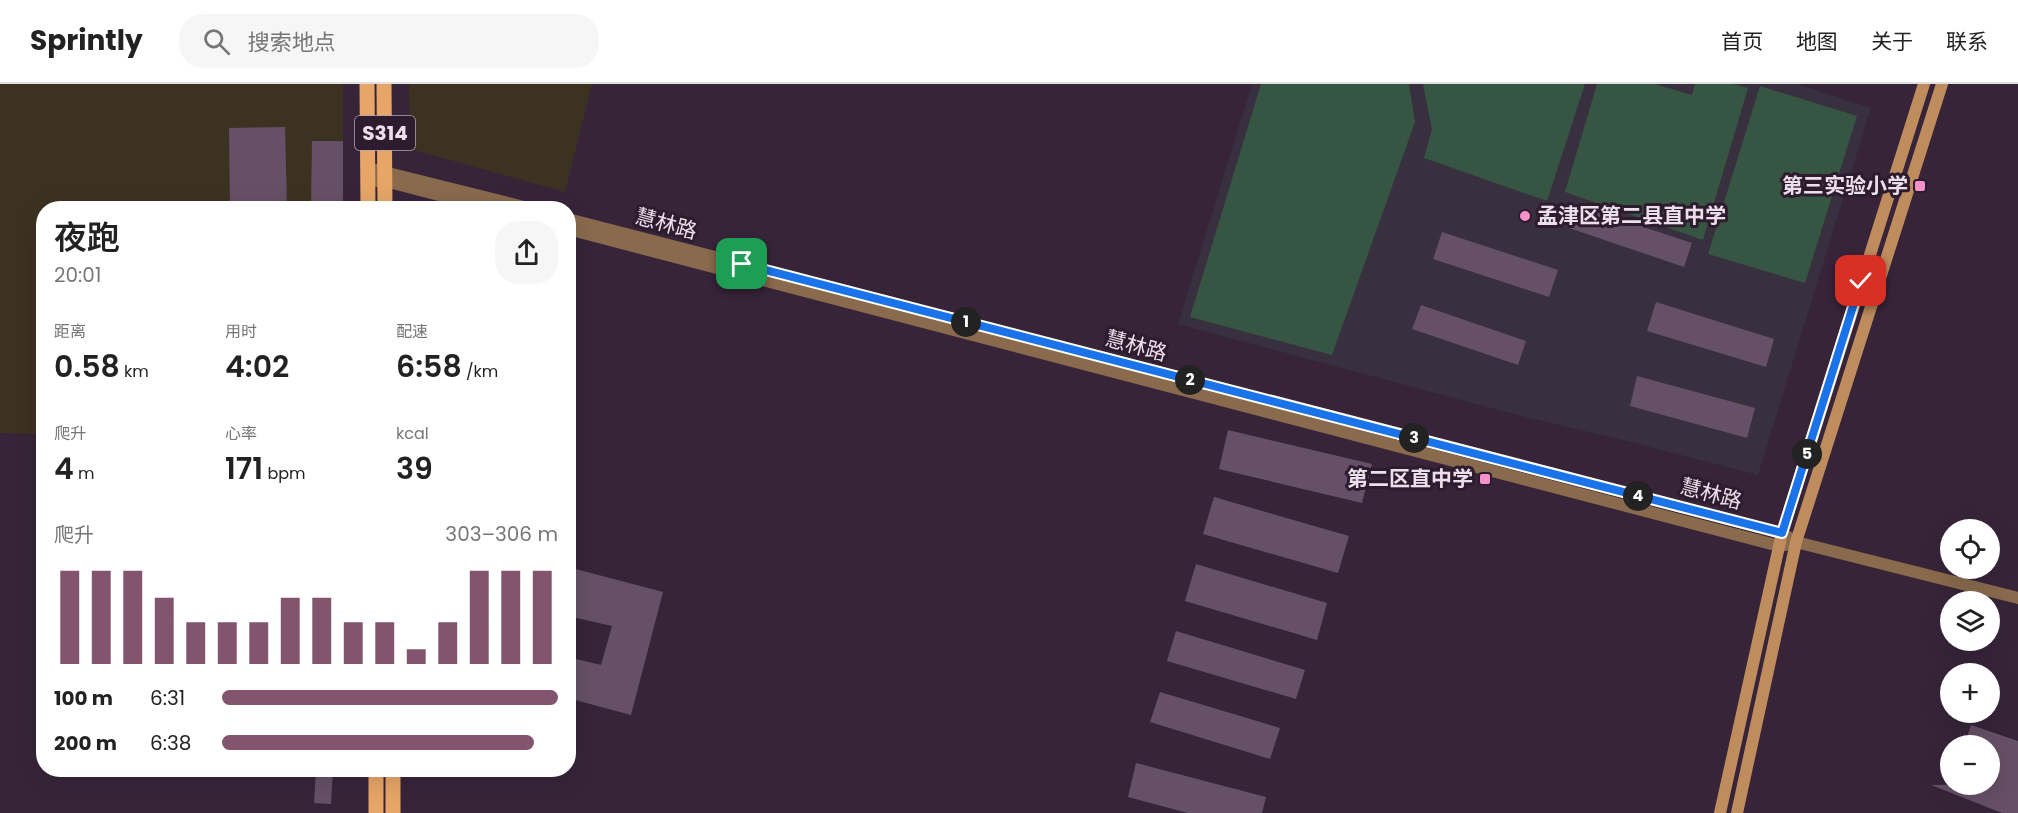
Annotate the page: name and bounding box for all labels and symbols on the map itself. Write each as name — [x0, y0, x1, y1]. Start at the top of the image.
road number: S314 — [355, 116, 415, 150]
place label: 第三实验小学 — [1782, 171, 1908, 200]
marker: 第三实验小学 — [1913, 179, 1927, 193]
street label: 慧林路 — [632, 201, 700, 246]
place label: 孟津区第二县直中学 — [1537, 201, 1726, 230]
marker: 孟津区第二县直中学 — [1518, 209, 1532, 223]
pin — [716, 238, 767, 289]
pin — [1835, 255, 1886, 306]
pin: 1 — [951, 307, 981, 337]
street label: 慧林路 — [1102, 323, 1170, 368]
pin: 2 — [1175, 365, 1205, 395]
pin: 3 — [1399, 423, 1429, 453]
pin: 5 — [1792, 439, 1822, 469]
place label: 第二区直中学 — [1347, 464, 1473, 493]
street label: 慧林路 — [1677, 471, 1745, 516]
marker: 第二区直中学 — [1478, 472, 1492, 486]
pin: 4 — [1623, 481, 1653, 511]

